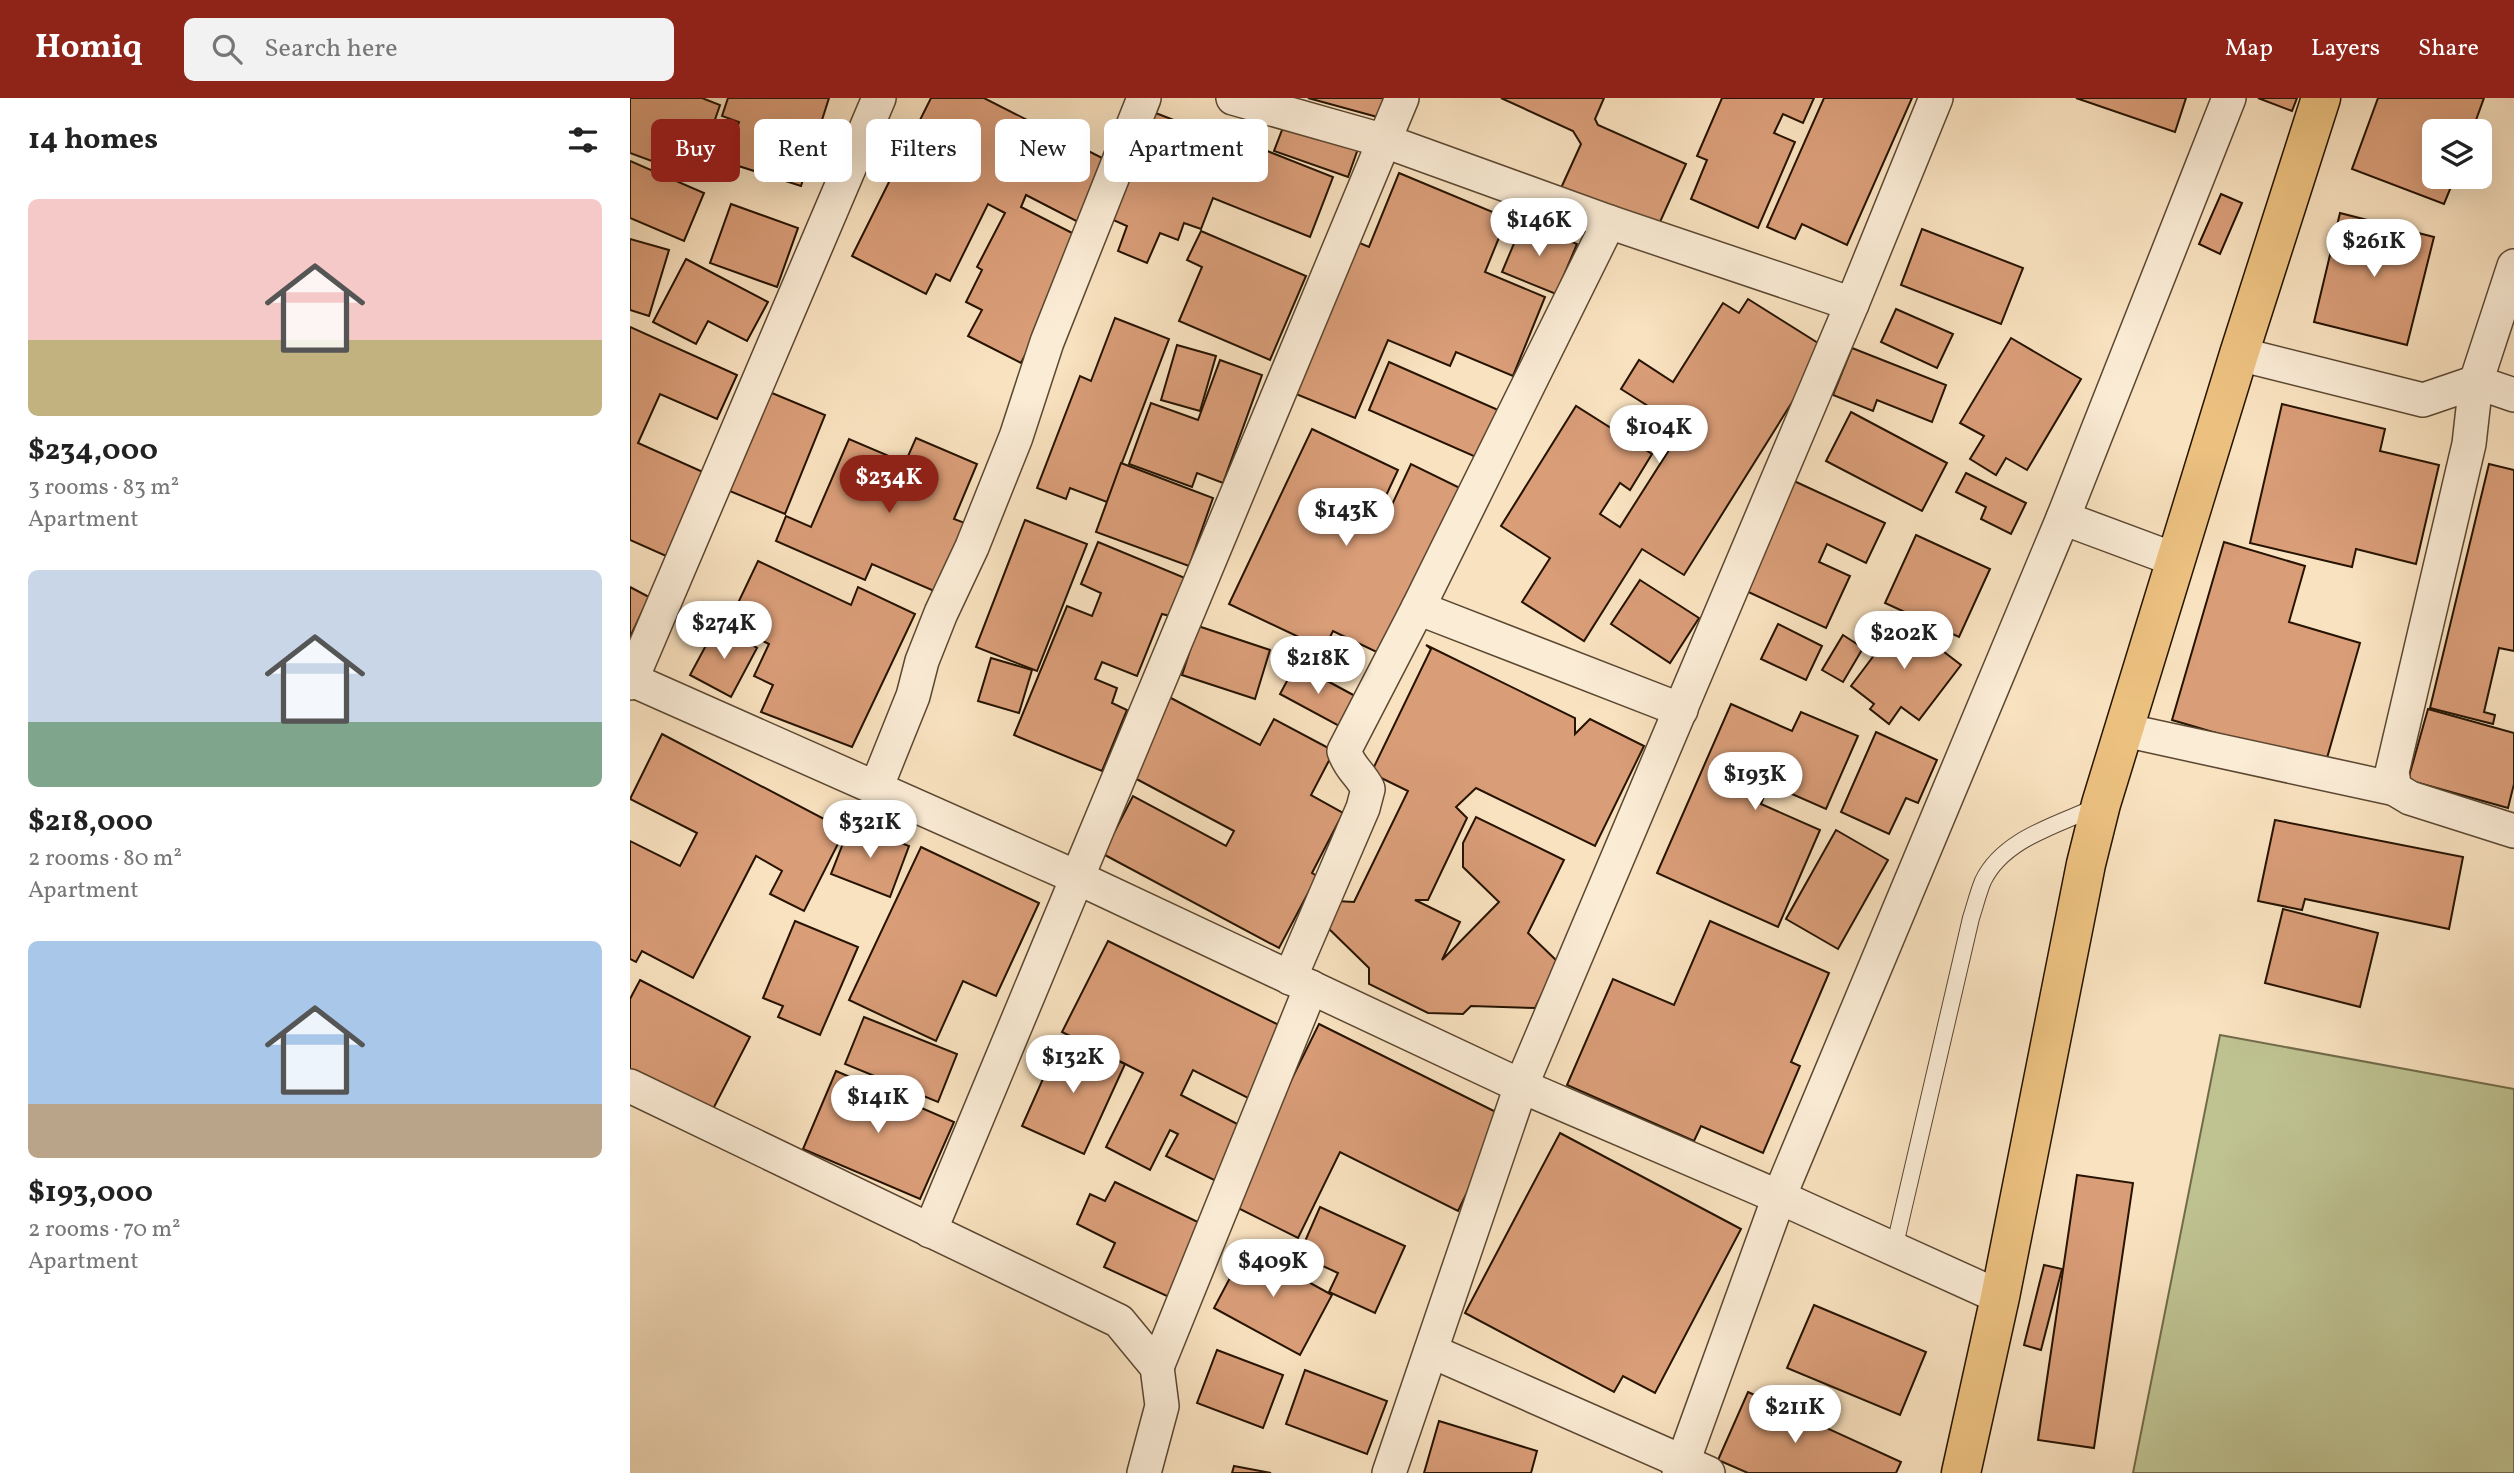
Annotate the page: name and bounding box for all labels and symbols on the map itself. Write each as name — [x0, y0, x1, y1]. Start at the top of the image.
pin: $146K — [1490, 198, 1588, 258]
pin: $261K — [2325, 220, 2423, 279]
pin: $104K — [1610, 406, 1708, 465]
pin: $234K — [840, 456, 938, 515]
pin: $143K — [1297, 489, 1395, 548]
pin: $274K — [675, 602, 773, 661]
pin: $202K — [1855, 612, 1953, 671]
pin: $218K — [1269, 636, 1367, 696]
pin: $193K — [1706, 752, 1804, 812]
pin: $321K — [821, 800, 919, 860]
pin: $132K — [1024, 1035, 1122, 1095]
pin: $141K — [829, 1076, 927, 1135]
pin: $409K — [1224, 1240, 1322, 1299]
pin: $211K — [1746, 1386, 1844, 1445]

